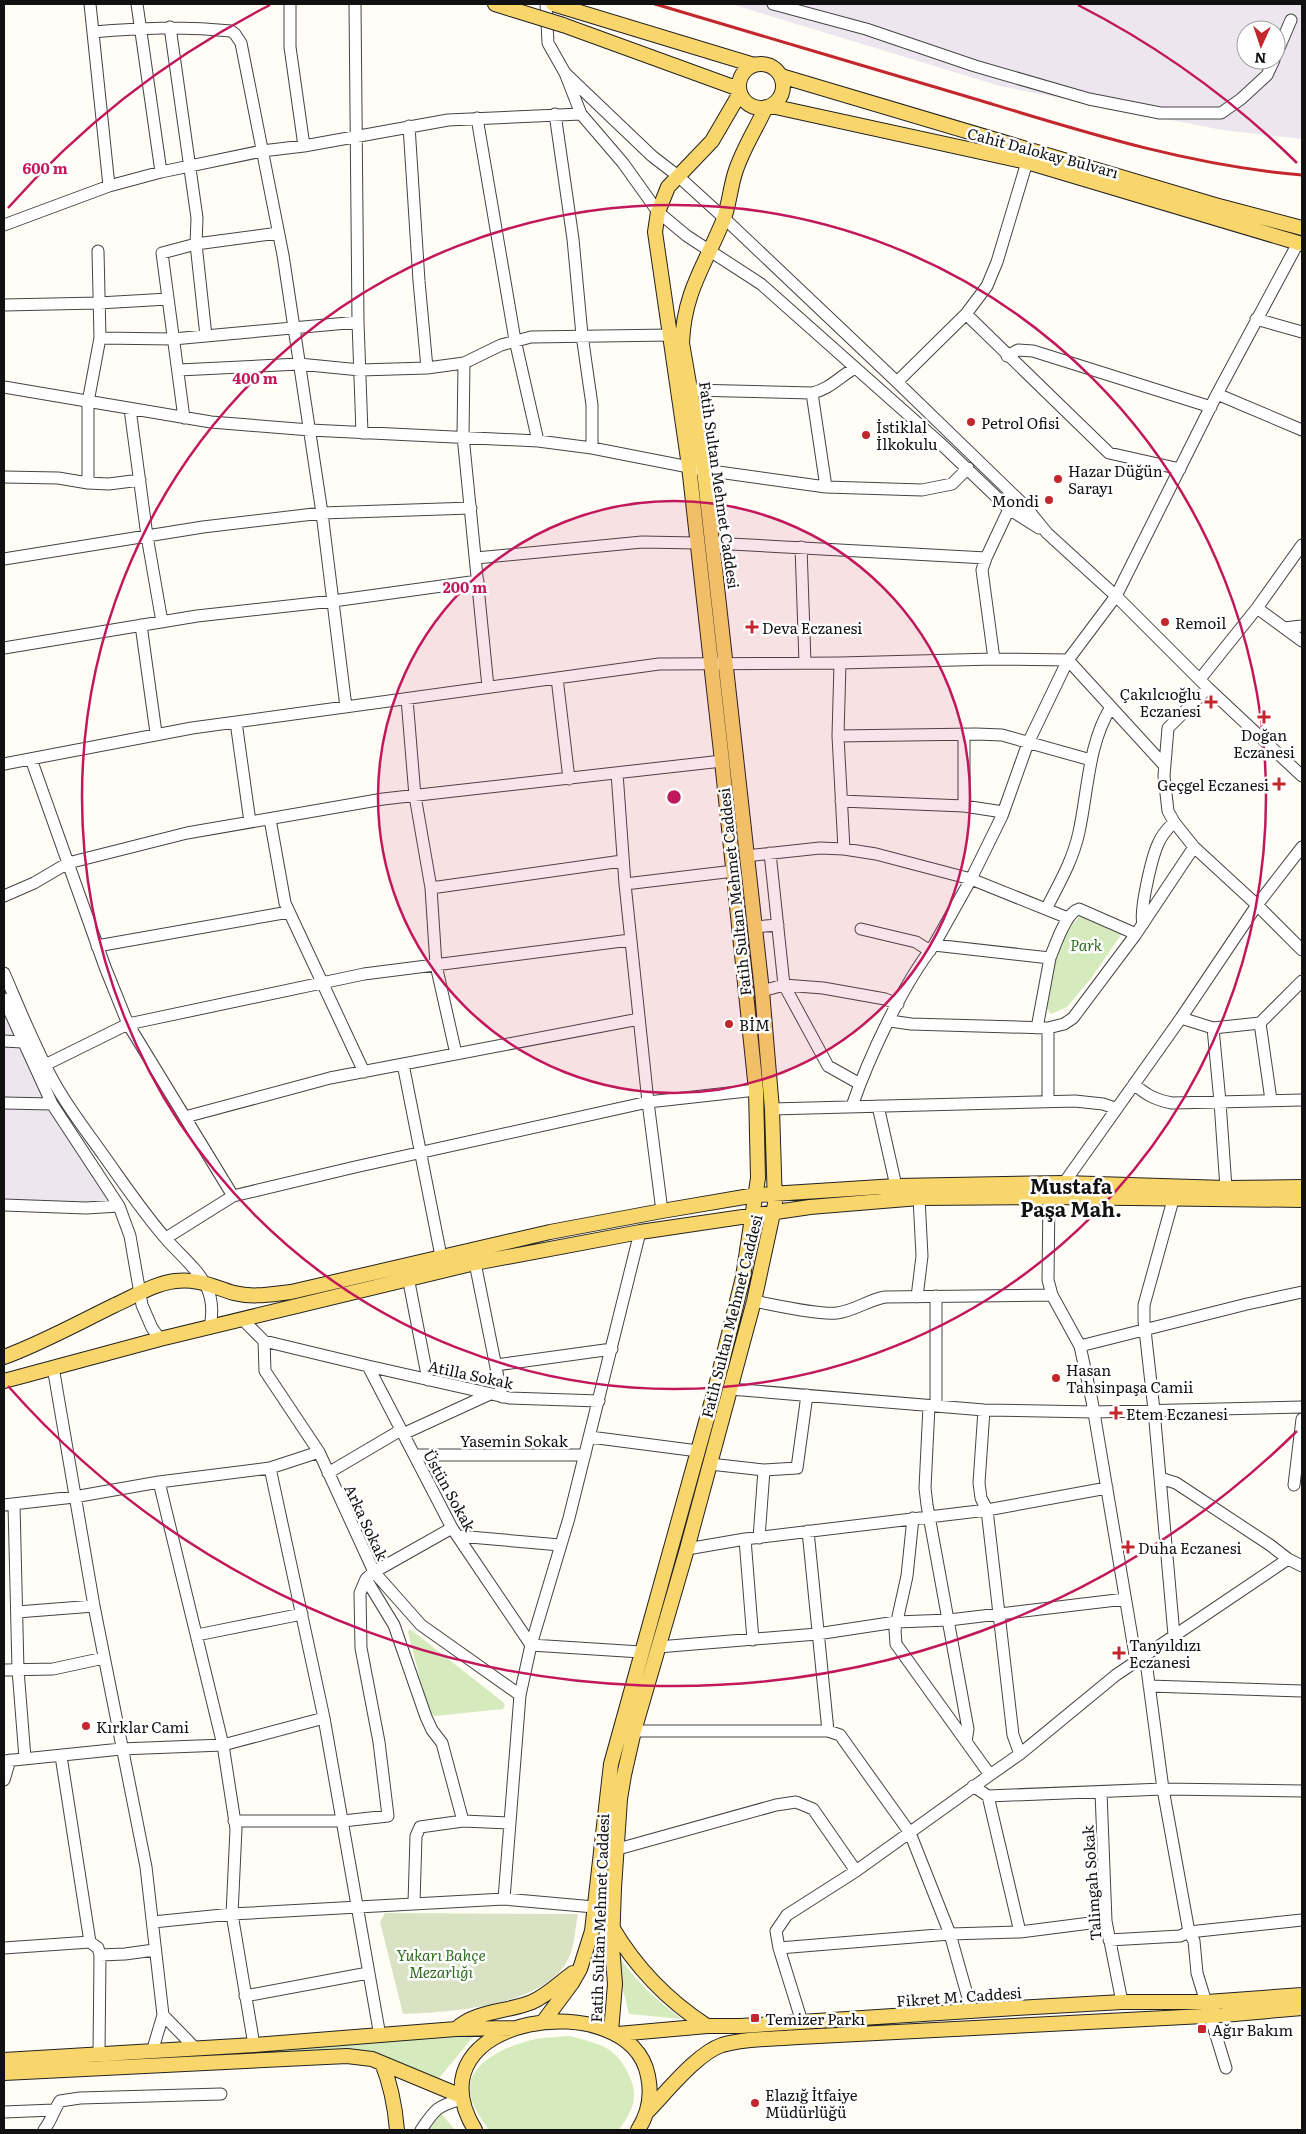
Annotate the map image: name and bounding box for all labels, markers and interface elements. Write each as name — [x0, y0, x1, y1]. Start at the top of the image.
north arrow — [1236, 20, 1286, 70]
text: N — [1254, 49, 1267, 69]
street label: Cahit Dalokay Bulvarı — [965, 121, 1121, 183]
text: 600 m — [22, 156, 68, 179]
text: 400 m — [232, 366, 278, 389]
street label: Fatih Sultan Mehmet Caddesi — [694, 380, 746, 590]
place label: Petrol Ofisi — [981, 411, 1060, 434]
place label: İstiklal İlkokulu — [876, 415, 938, 455]
marker: Petrol Ofisi — [965, 416, 977, 428]
marker: İstiklal İlkokulu — [860, 429, 872, 441]
place label: Hazar Düğün Sarayı — [1068, 459, 1163, 499]
marker: Hazar Düğün Sarayı — [1052, 473, 1064, 485]
place label: Mondi — [992, 489, 1039, 512]
marker: Mondi — [1043, 494, 1055, 506]
text: 200 m — [443, 575, 487, 598]
place label: Remoil — [1175, 611, 1226, 634]
place label: Deva Eczanesi — [762, 616, 862, 639]
marker: Remoil — [1159, 616, 1171, 628]
marker: Deva Eczanesi — [746, 621, 758, 633]
place label: Çakılcıoğlu Eczanesi — [1120, 682, 1201, 722]
marker: Çakılcıoğlu Eczanesi — [1205, 696, 1217, 708]
marker: Doğan Eczanesi — [1258, 711, 1270, 723]
place label: Doğan Eczanesi — [1233, 723, 1295, 763]
place label: Geçgel Eczanesi — [1157, 773, 1269, 796]
marker: Geçgel Eczanesi — [1273, 778, 1285, 790]
street label: Fatih Sultan Mehmet Caddesi — [712, 787, 756, 997]
centre of rings — [665, 788, 683, 806]
park label: Park — [1070, 933, 1103, 956]
place label: BİM — [739, 1013, 770, 1036]
marker: BİM — [723, 1018, 735, 1030]
district label: Mustafa Paşa Mah. — [1020, 1170, 1122, 1223]
street label: Fatih Sultan Mehmet Caddesi — [695, 1212, 767, 1420]
street label: Atilla Sokak — [426, 1354, 517, 1394]
place label: Hasan Tahsinpaşa Camii — [1066, 1358, 1193, 1398]
marker: Hasan Tahsinpaşa Camii — [1050, 1372, 1062, 1384]
place label: Etem Eczanesi — [1126, 1402, 1228, 1425]
marker: Etem Eczanesi — [1110, 1407, 1122, 1419]
street label: Yasemin Sokak — [460, 1429, 569, 1452]
street label: Üstün Sokak — [418, 1445, 482, 1536]
street label: Arka Sokak — [339, 1480, 395, 1565]
place label: Duha Eczanesi — [1138, 1536, 1241, 1559]
marker: Duha Eczanesi — [1122, 1541, 1134, 1553]
place label: Tanyıldızı Eczanesi — [1129, 1633, 1201, 1673]
marker: Tanyıldızı Eczanesi — [1113, 1647, 1125, 1659]
place label: Kırklar Cami — [96, 1715, 189, 1738]
marker: Kırklar Cami — [80, 1720, 92, 1732]
street label: Fatih Sultan Mehmet Caddesi — [584, 1813, 614, 2023]
street label: Talimgah Sokak — [1075, 1824, 1107, 1942]
park label: Yukarı Bahçe Mezarlığı — [396, 1943, 486, 1983]
street label: Fikret M. Caddesi — [896, 1980, 1022, 2012]
place label: Temizer Parkı — [765, 2007, 865, 2030]
marker: Temizer Parkı — [749, 2012, 761, 2024]
place label: Ağır Bakım — [1212, 2018, 1294, 2041]
marker: Ağır Bakım — [1196, 2023, 1208, 2035]
place label: Elazığ İtfaiye Müdürlüğü — [765, 2083, 858, 2123]
marker: Elazığ İtfaiye Müdürlüğü — [749, 2097, 761, 2109]

